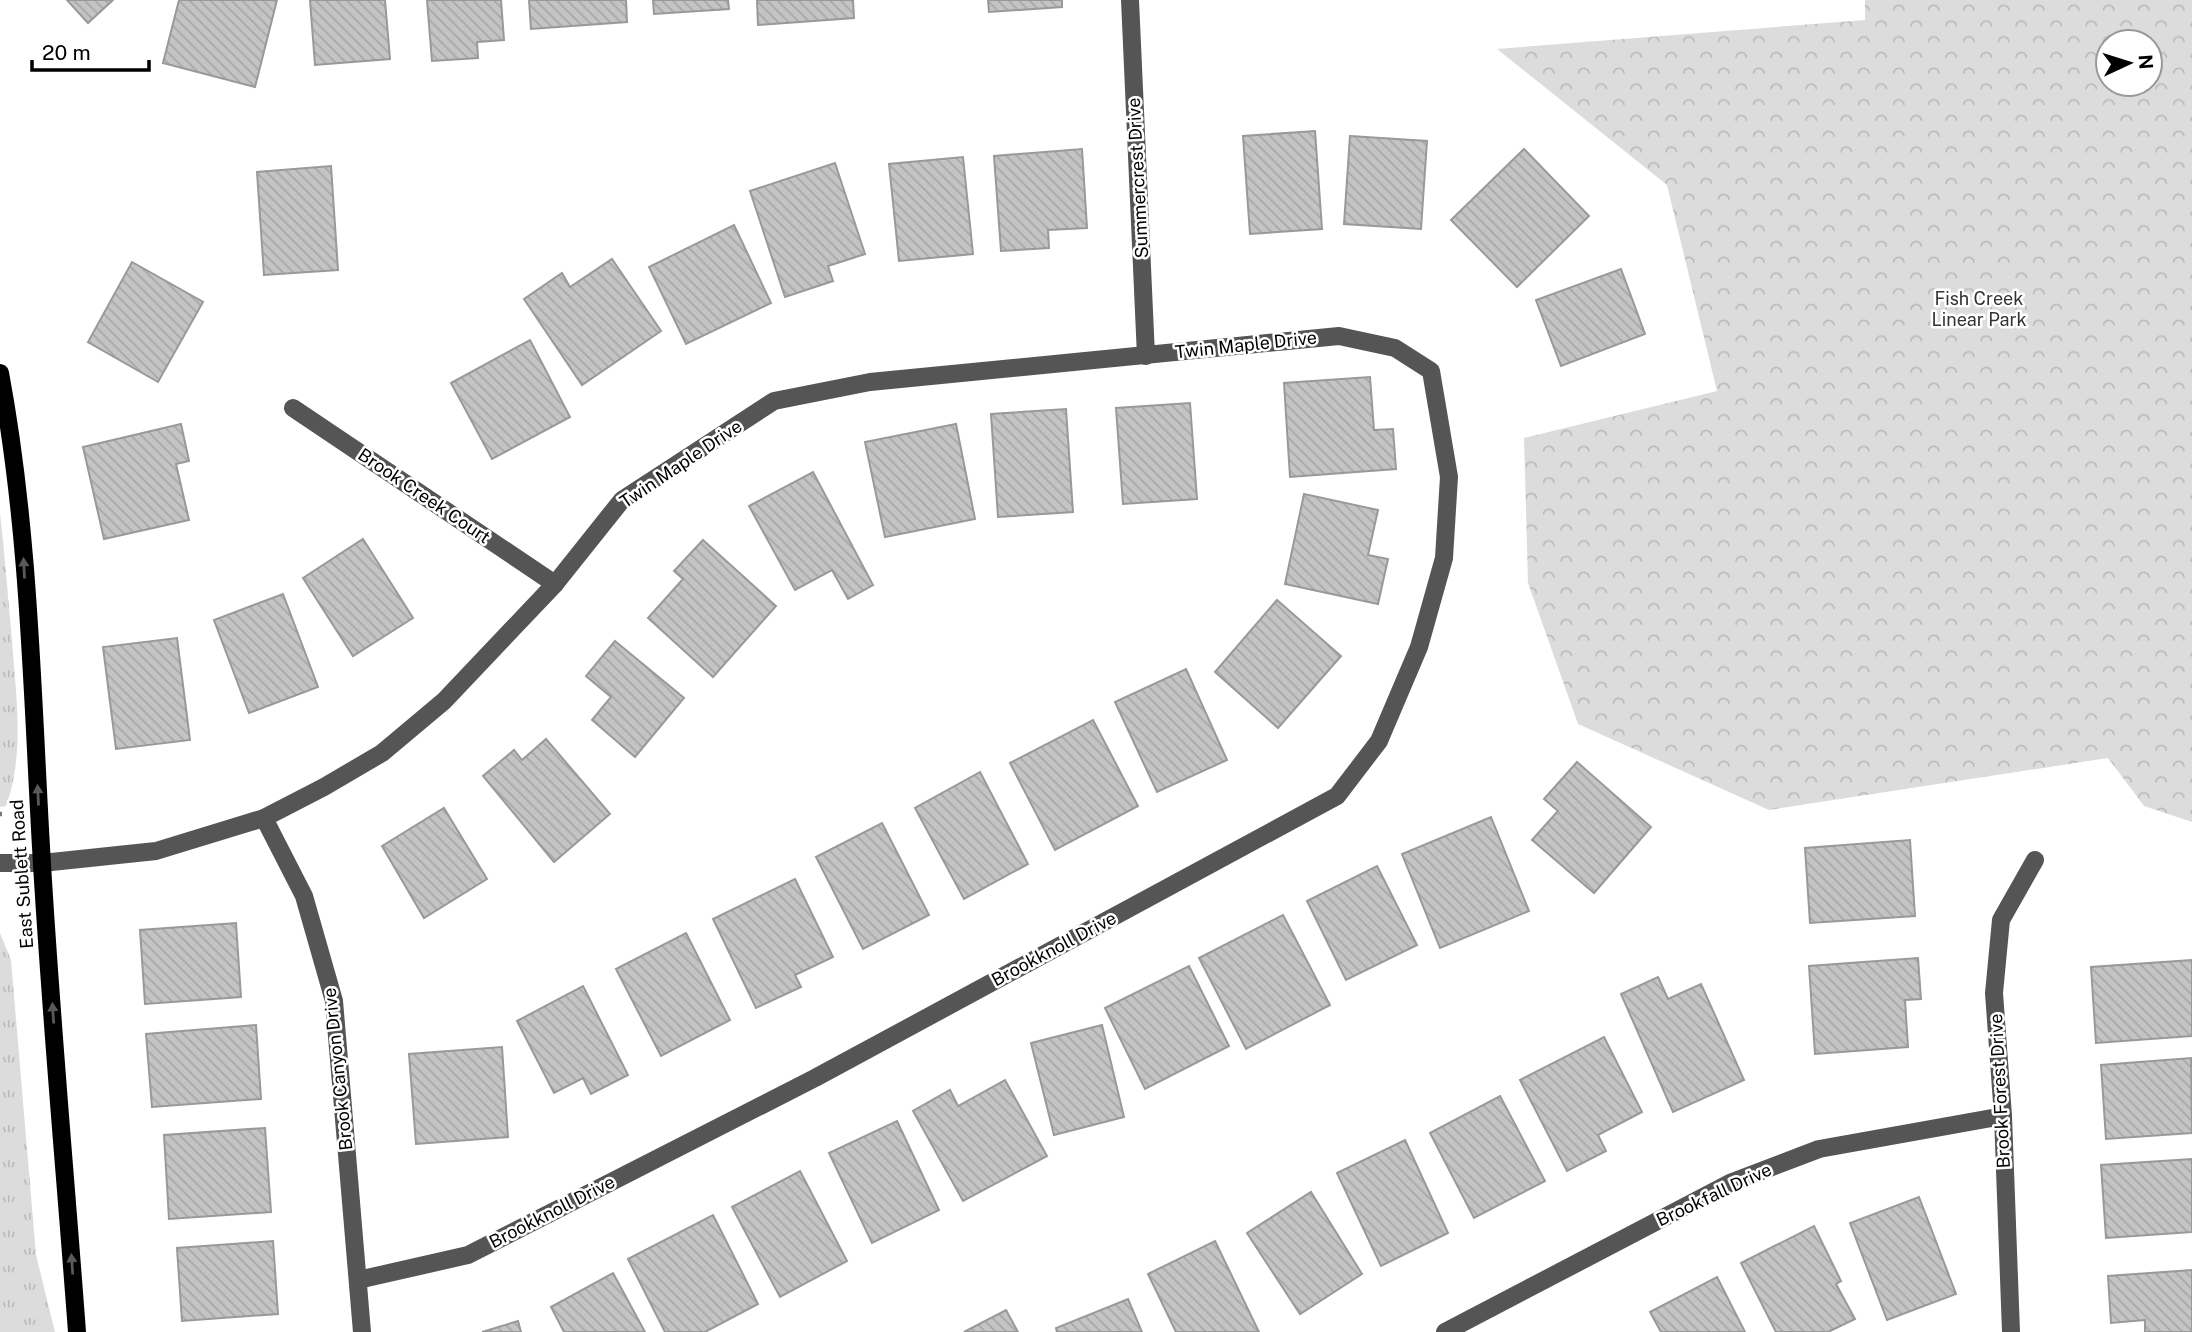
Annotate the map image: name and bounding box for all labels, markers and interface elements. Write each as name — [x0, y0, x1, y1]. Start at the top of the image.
scale bar — [32, 28, 149, 72]
north arrow — [2094, 28, 2164, 98]
text: 20 m — [42, 40, 91, 65]
text: N — [2134, 54, 2157, 70]
street label: Summercrest Drive — [1123, 97, 1152, 259]
park label: Fish Creek Linear Park — [1931, 288, 2027, 330]
street label: Twin Maple Drive — [1174, 327, 1318, 362]
street label: Twin Maple Drive — [616, 415, 746, 512]
street label: Brook Creek Court — [354, 444, 494, 548]
one-way arrow — [18, 557, 29, 579]
one-way arrow — [32, 784, 43, 806]
street label: East Sublett Road — [6, 799, 37, 949]
street label: Brookknoll Drive — [988, 907, 1120, 990]
street label: Brook Canyon Drive — [319, 987, 356, 1151]
one-way arrow — [47, 1002, 58, 1024]
street label: Brook Forest Drive — [1985, 1013, 2014, 1169]
street label: Brookfall Drive — [1653, 1159, 1775, 1230]
street label: Brookknoll Drive — [485, 1171, 618, 1252]
one-way arrow — [66, 1253, 77, 1275]

